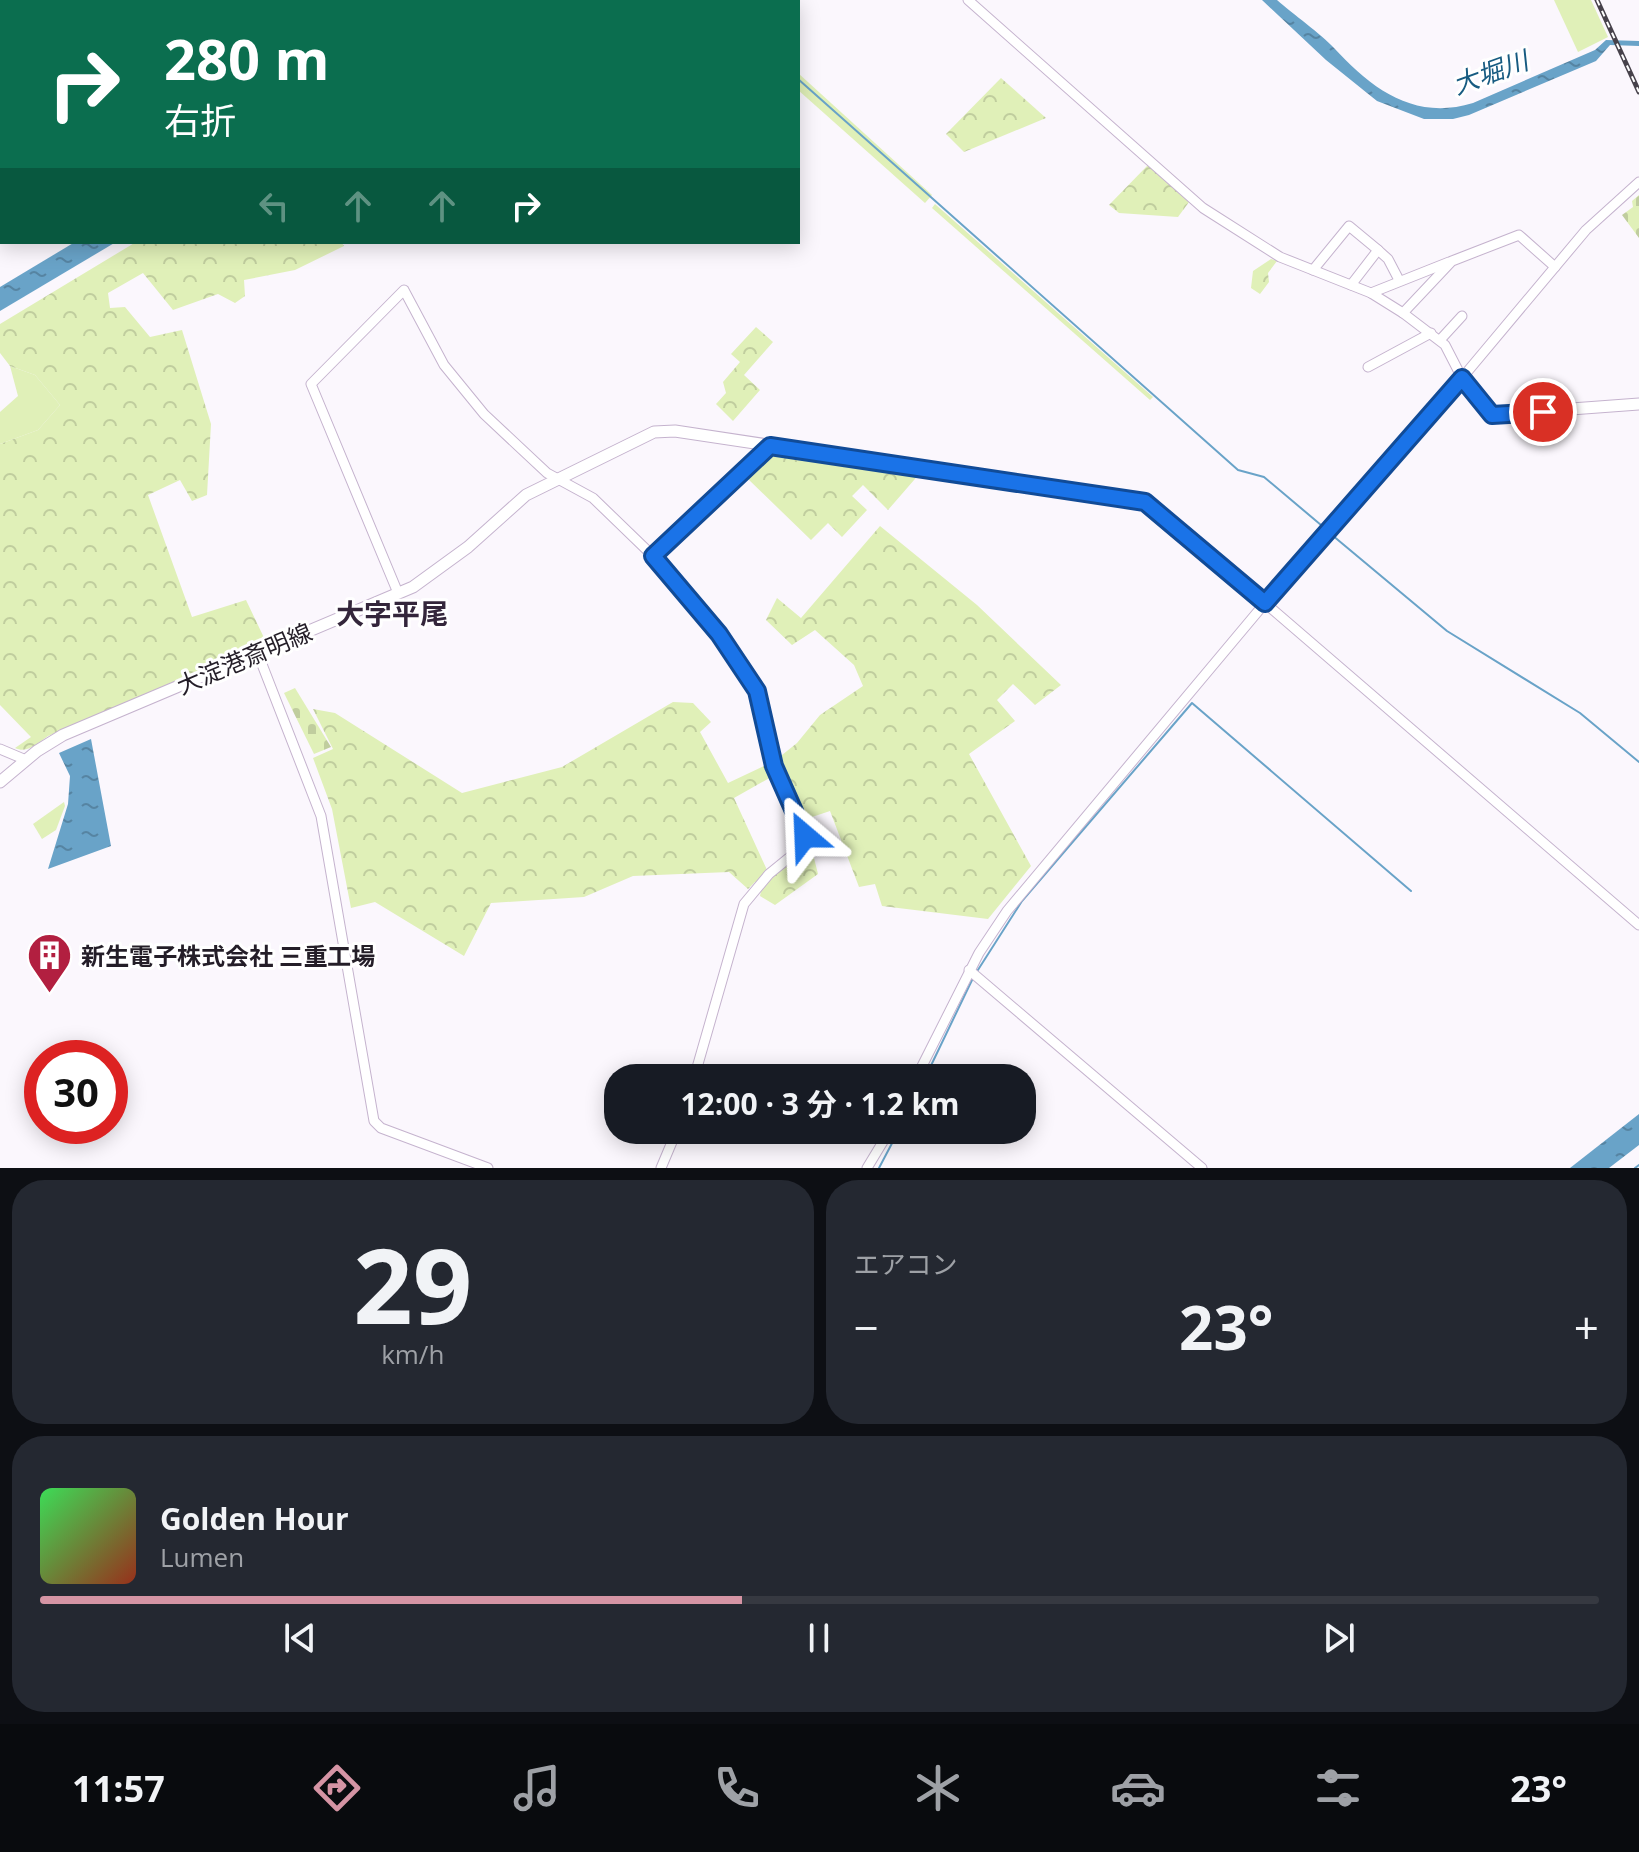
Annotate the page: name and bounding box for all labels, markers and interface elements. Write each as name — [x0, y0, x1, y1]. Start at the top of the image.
text: 280 m — [164, 20, 330, 96]
icon: right — [32, 32, 136, 136]
water label: 大堀川 — [1447, 41, 1536, 102]
text: 右折 — [164, 96, 236, 145]
icon: left — [252, 184, 296, 228]
icon: ahead — [336, 184, 380, 228]
icon: ahead — [420, 184, 464, 228]
icon: right — [504, 184, 548, 228]
pin — [1509, 378, 1577, 446]
icon: arrive — [1521, 390, 1565, 434]
district label: 大字平尾 — [336, 594, 448, 632]
street label: 大淀港斎明線 — [171, 615, 317, 701]
position arrow — [763, 794, 847, 878]
building icon: 新生電子株式会社 三重工場 — [26, 931, 74, 994]
place label: 新生電子株式会社 三重工場 — [81, 939, 375, 972]
speed limit sign: 30 — [24, 1040, 128, 1144]
text: 12:00 · 3 分 · 1.2 km — [680, 1083, 960, 1124]
text: 29 — [353, 1213, 472, 1354]
text: エアコン — [854, 1246, 958, 1282]
text: 23° — [1179, 1286, 1273, 1368]
text: − — [854, 1297, 879, 1357]
text: + — [1574, 1297, 1599, 1357]
text: km/h — [381, 1336, 444, 1372]
text: Golden Hour — [160, 1498, 349, 1539]
text: Lumen — [160, 1539, 244, 1575]
icon: previous — [278, 1616, 322, 1660]
icon: pause — [797, 1616, 841, 1660]
icon: next — [1317, 1616, 1361, 1660]
icon: directions — [309, 1760, 365, 1816]
icon: music — [509, 1760, 565, 1816]
icon: phone — [709, 1760, 765, 1816]
icon: climate — [910, 1760, 966, 1816]
icon: car — [1110, 1760, 1166, 1816]
icon: filters — [1310, 1760, 1366, 1816]
text: 11:57 — [72, 1764, 165, 1813]
text: 23° — [1510, 1764, 1567, 1813]

